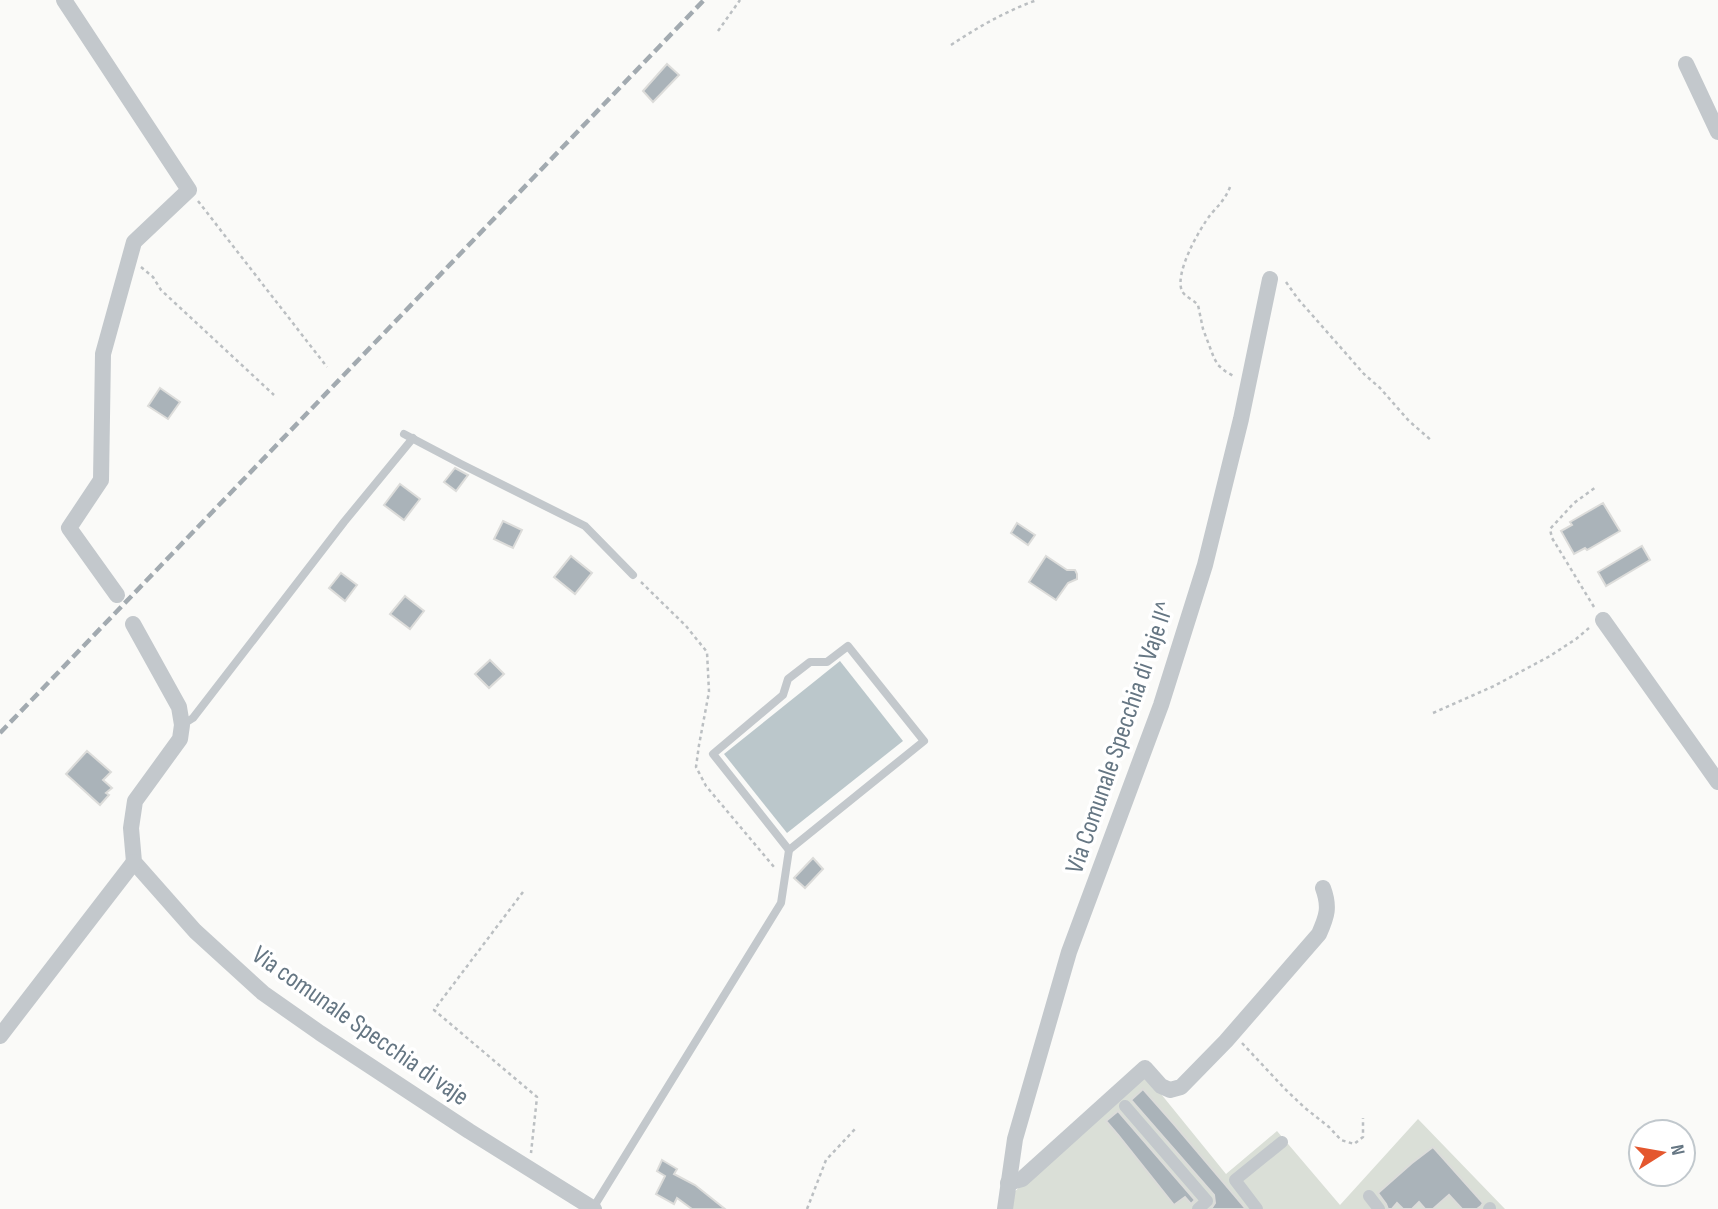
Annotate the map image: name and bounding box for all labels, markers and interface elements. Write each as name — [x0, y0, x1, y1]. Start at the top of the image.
street label: Via Comunale Specchia di Vaje II^ — [1059, 597, 1182, 878]
street label: Via comunale Specchia di vaje — [246, 940, 475, 1113]
north arrow — [1627, 1118, 1697, 1188]
text: N — [1665, 1143, 1689, 1157]

